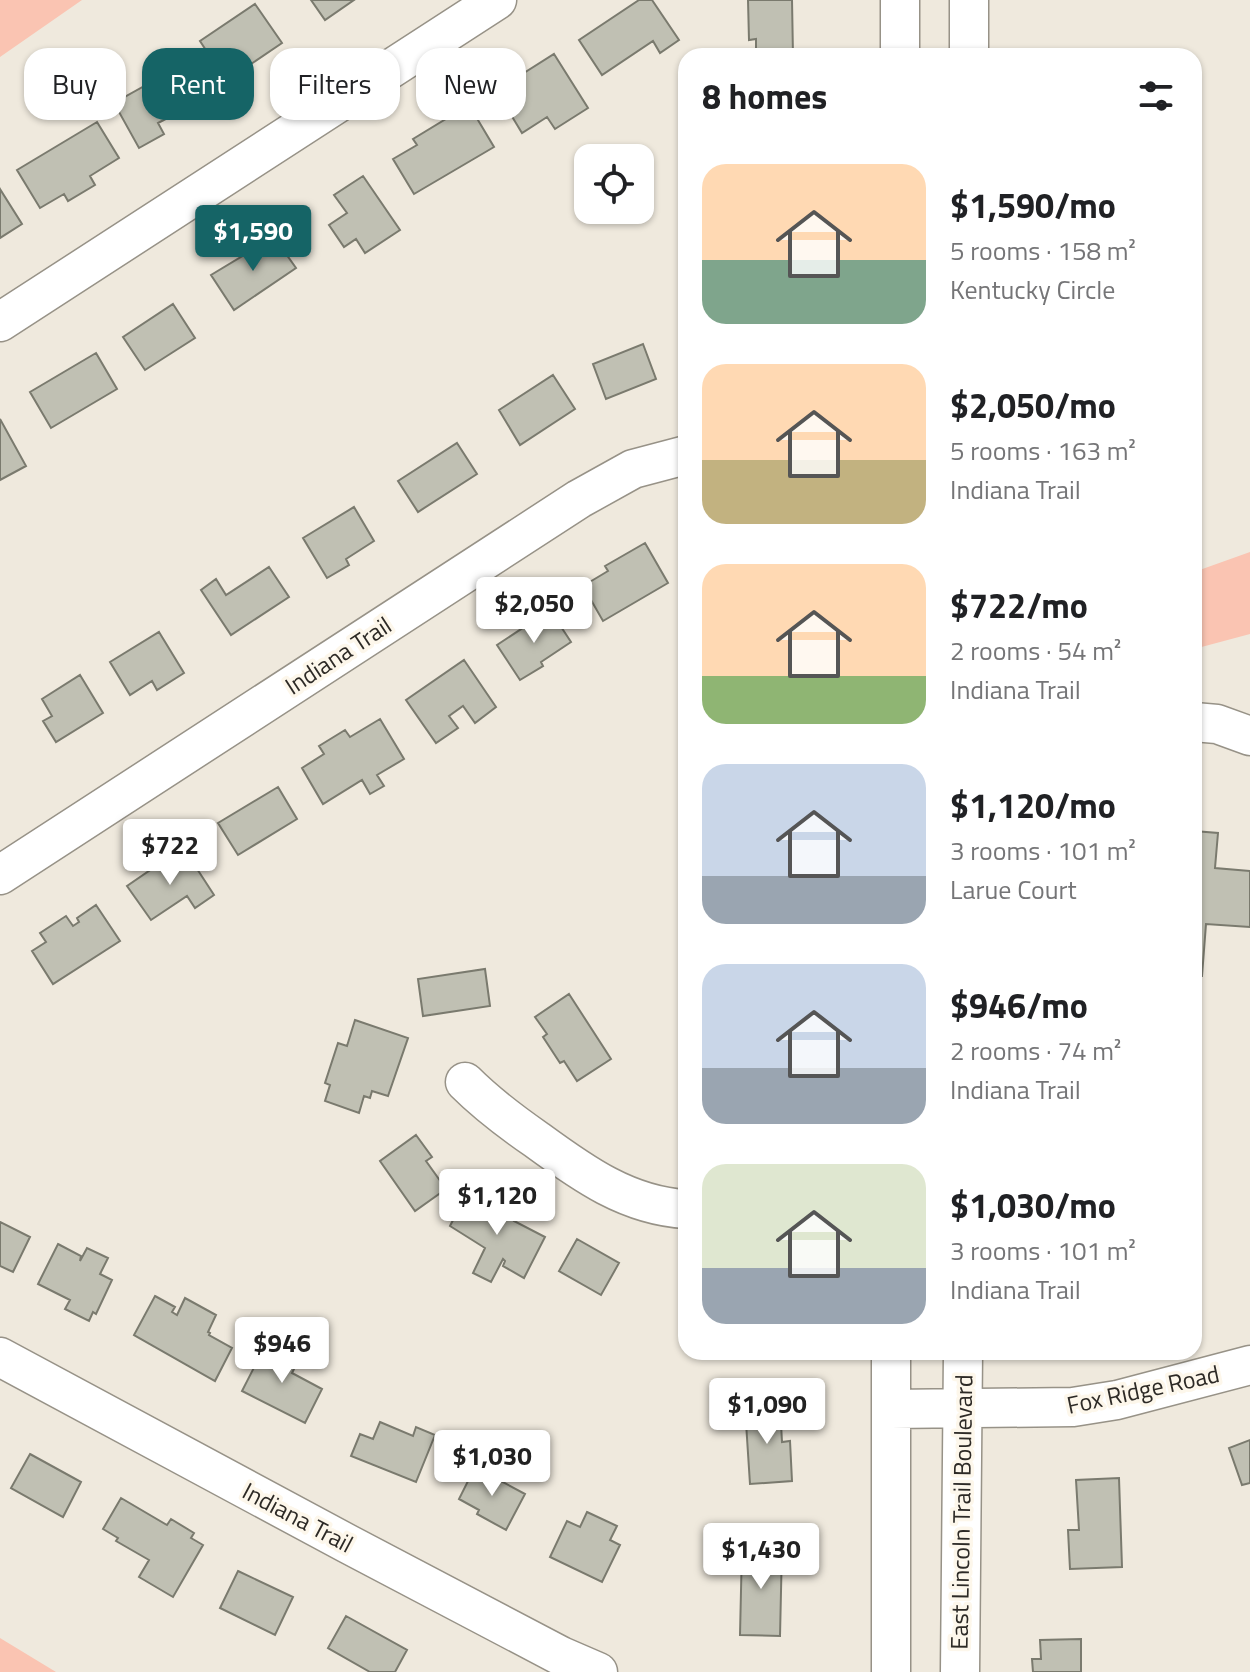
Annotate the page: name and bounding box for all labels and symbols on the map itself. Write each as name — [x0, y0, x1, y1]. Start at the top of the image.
pin: $1,590 — [188, 205, 318, 273]
pin: $2,050 — [469, 577, 599, 645]
street label: Indiana Trail — [278, 607, 398, 703]
pin: $722 — [123, 819, 217, 887]
pin: $1,120 — [432, 1169, 562, 1237]
pin: $946 — [235, 1317, 329, 1385]
street label: Fox Ridge Road — [1063, 1355, 1223, 1423]
street label: East Lincoln Trail Boulevard — [941, 1374, 981, 1650]
pin: $1,090 — [702, 1378, 832, 1446]
pin: $1,030 — [427, 1430, 557, 1498]
street label: Indiana Trail — [236, 1473, 360, 1561]
pin: $1,430 — [696, 1523, 826, 1591]

